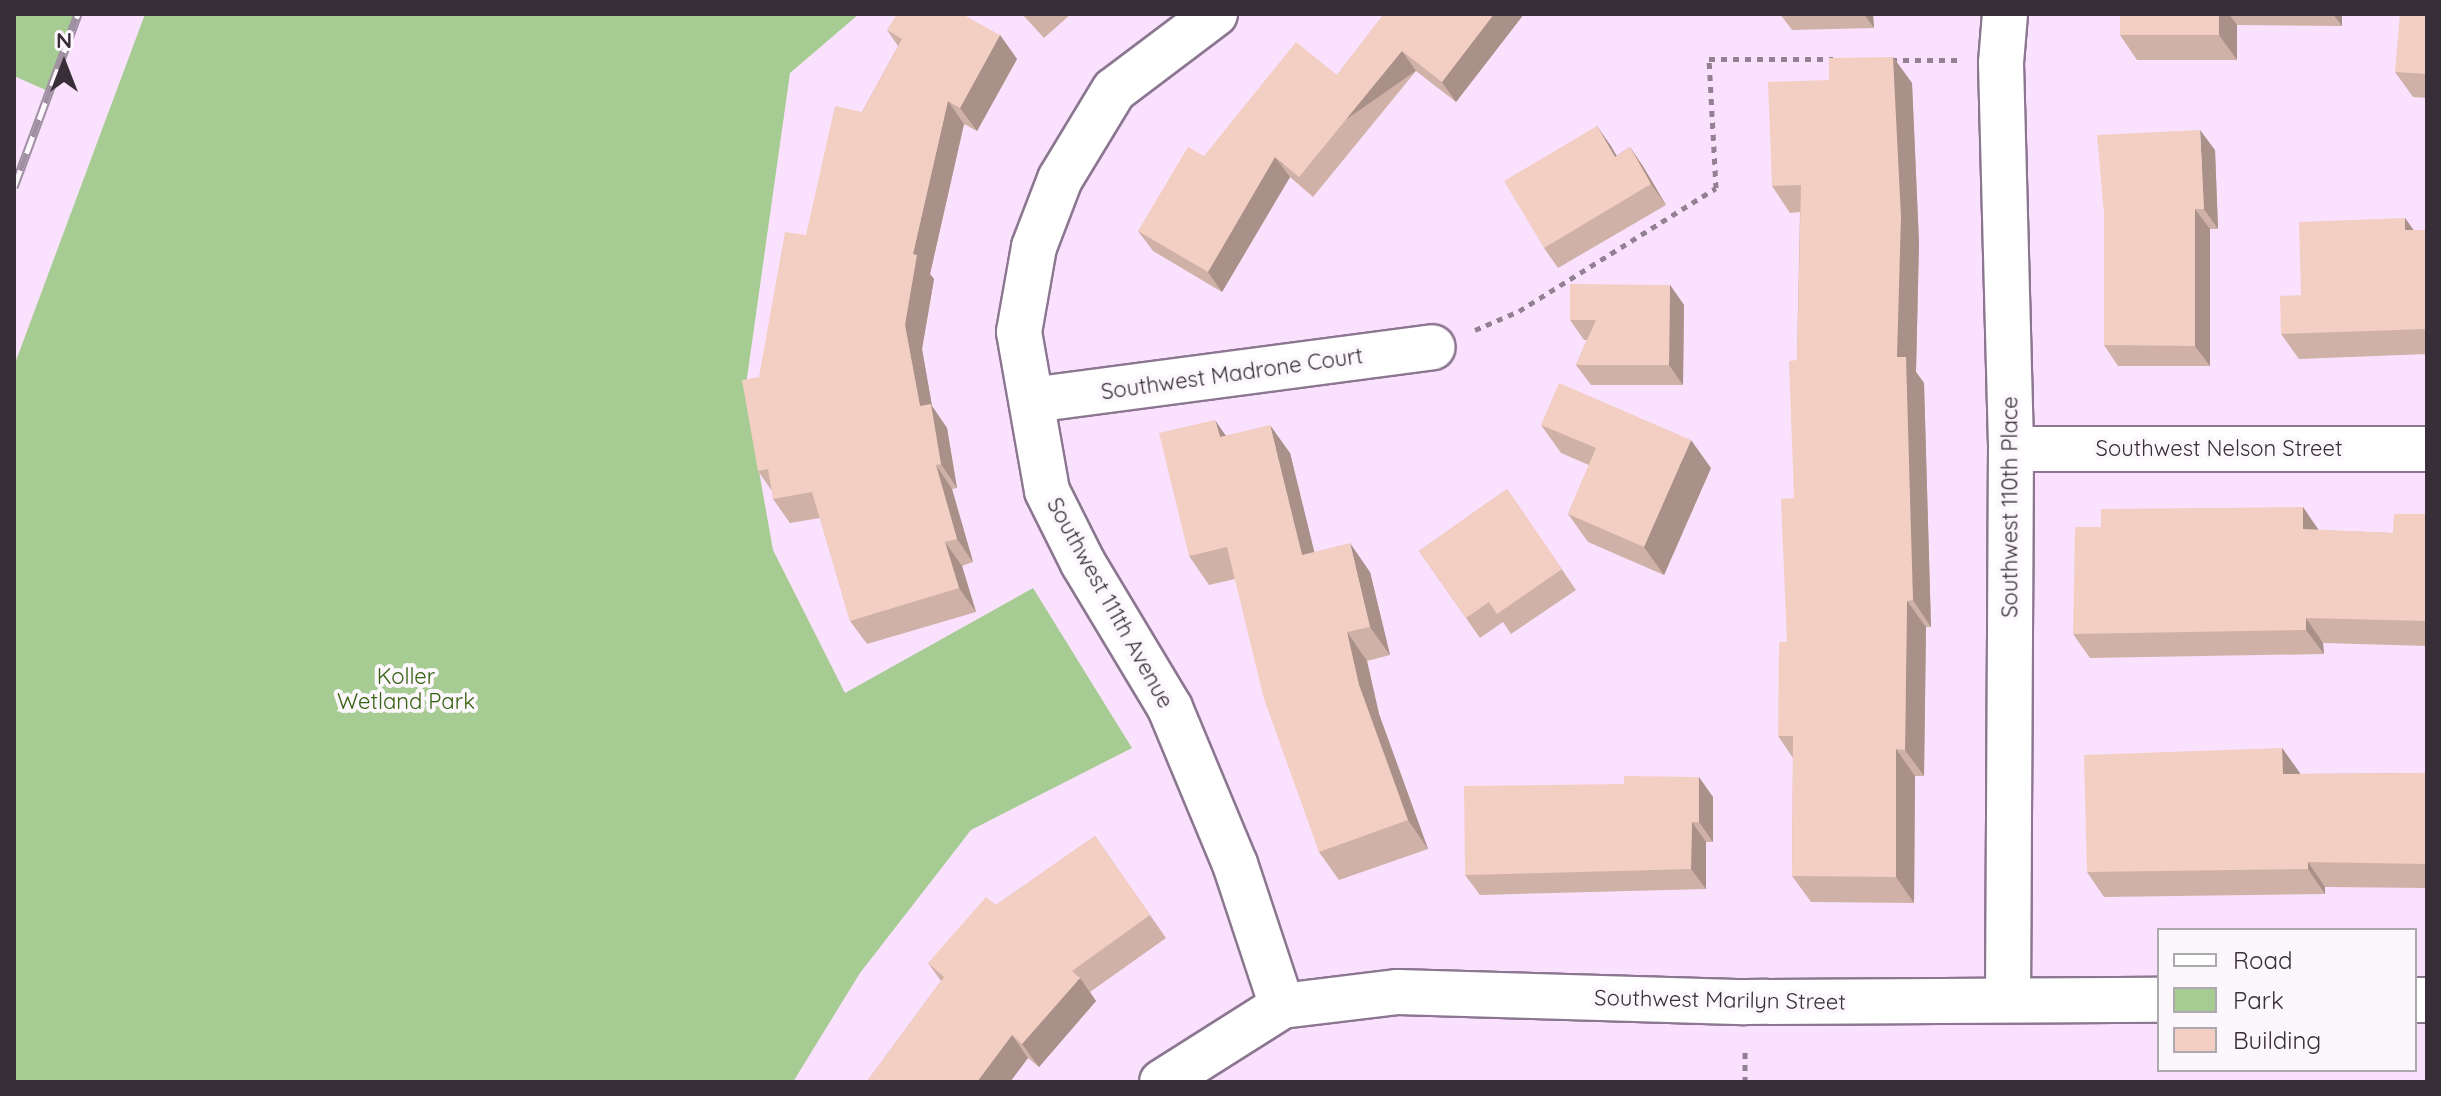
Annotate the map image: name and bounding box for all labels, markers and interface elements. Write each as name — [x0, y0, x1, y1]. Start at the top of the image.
north arrow — [24, 24, 104, 104]
text: N — [56, 26, 72, 54]
street label: Southwest Madrone Court — [1099, 343, 1365, 405]
street label: Southwest 110th Place — [1997, 396, 2023, 618]
street label: Southwest Nelson Street — [2096, 436, 2342, 462]
street label: Southwest 111th Avenue — [1041, 493, 1179, 713]
park label: Koller Wetland Park — [337, 663, 475, 714]
legend — [2157, 928, 2417, 1072]
text: Road — [2233, 945, 2293, 975]
street label: Southwest Marilyn Street — [1594, 985, 1846, 1015]
text: Park — [2233, 985, 2284, 1015]
text: Building — [2233, 1025, 2321, 1055]

